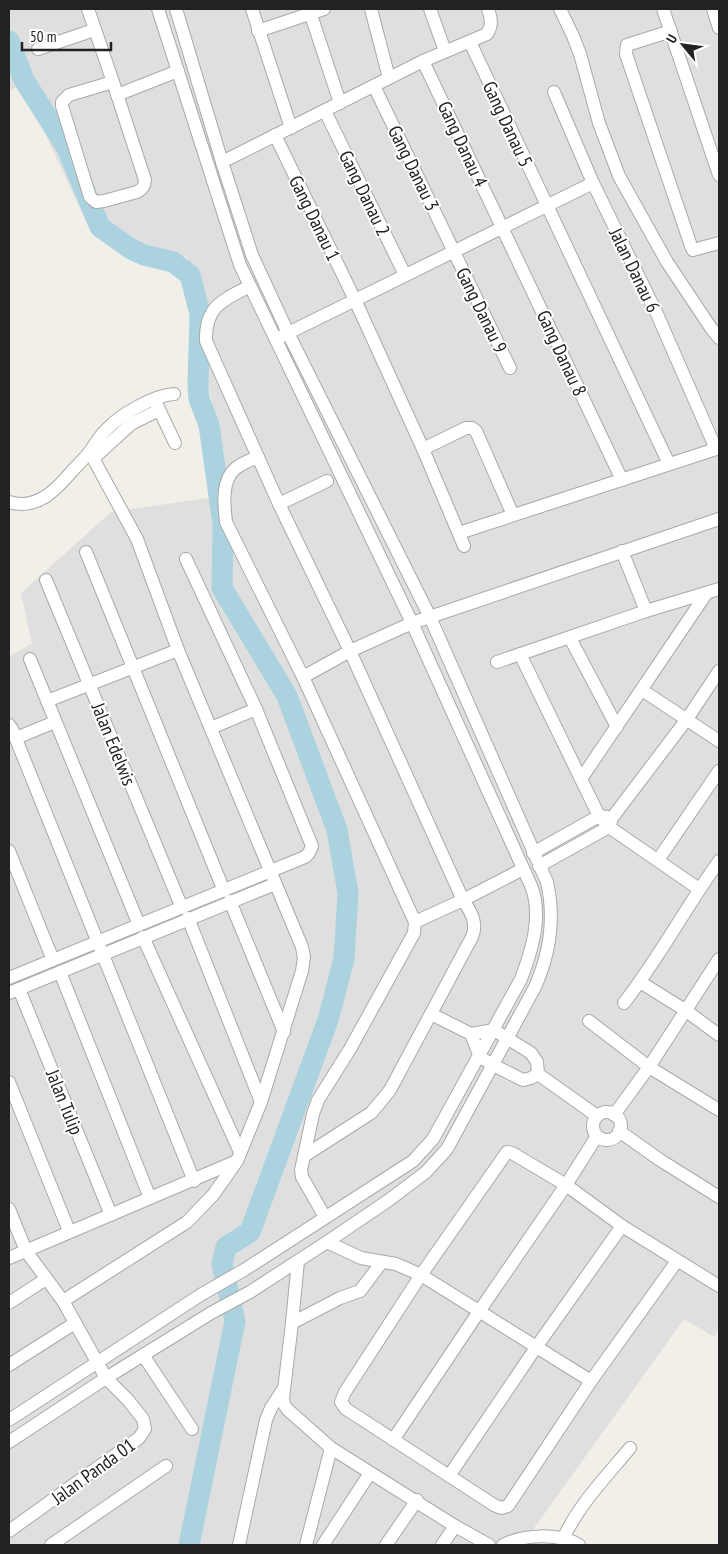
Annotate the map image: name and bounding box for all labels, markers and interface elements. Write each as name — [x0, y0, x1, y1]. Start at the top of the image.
scale bar — [22, 20, 111, 52]
north arrow — [658, 20, 708, 70]
text: 50 m — [30, 27, 56, 46]
text: U — [662, 31, 681, 46]
street label: Gang Danau 5 — [478, 77, 538, 171]
street label: Gang Danau 4 — [433, 97, 493, 191]
street label: Gang Danau 3 — [383, 121, 445, 215]
street label: Gang Danau 2 — [334, 146, 396, 240]
street label: Gang Danau 1 — [284, 171, 346, 265]
street label: Jalan Danau 6 — [604, 223, 666, 316]
street label: Gang Danau 9 — [451, 263, 513, 357]
street label: Gang Danau 8 — [532, 306, 592, 400]
street label: Jalan Edelwis — [86, 698, 141, 789]
street label: Jalan Tulip — [41, 1065, 89, 1138]
street label: Jalan Panda 01 — [46, 1433, 140, 1510]

